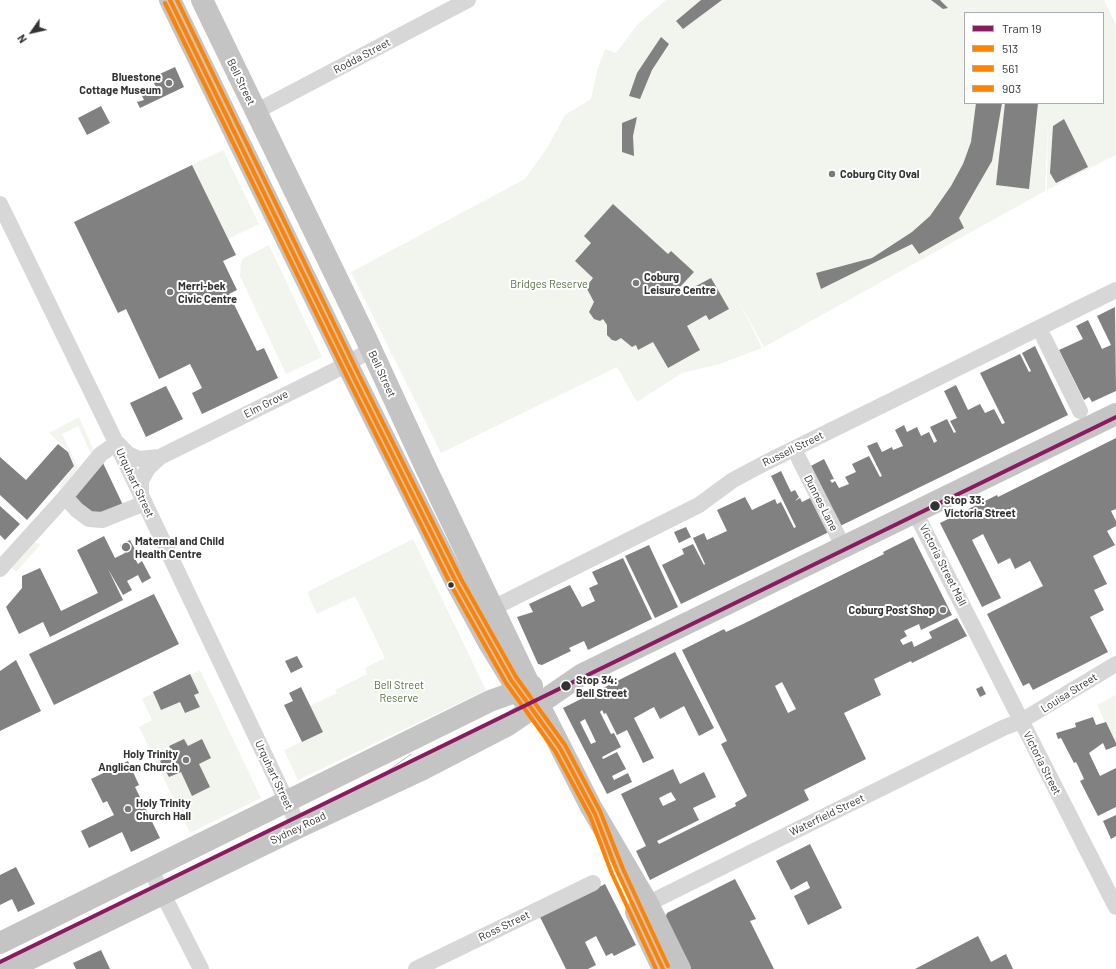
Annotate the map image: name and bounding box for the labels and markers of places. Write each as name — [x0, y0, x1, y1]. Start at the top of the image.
place label: Bluestone Cottage Museum — [79, 70, 161, 96]
marker: Bluestone Cottage Museum — [164, 78, 174, 88]
place label: Coburg City Oval — [840, 167, 919, 181]
marker: Coburg City Oval — [827, 169, 837, 179]
place label: Coburg Leisure Centre — [644, 270, 716, 296]
marker: Coburg Leisure Centre — [631, 278, 641, 288]
place label: Merri-bek Civic Centre — [178, 279, 237, 305]
marker: Merri-bek Civic Centre — [165, 287, 175, 297]
place label: Stop 33: Victoria Street — [944, 493, 1016, 519]
marker: Stop 33: Victoria Street — [928, 499, 942, 513]
place label: Maternal and Child Health Centre — [135, 534, 224, 560]
marker: Maternal and Child Health Centre — [120, 541, 132, 553]
unlabelled marker — [446, 580, 456, 590]
place label: Coburg Post Shop — [849, 603, 935, 617]
marker: Coburg Post Shop — [938, 605, 948, 615]
place label: Stop 34: Bell Street — [576, 673, 627, 699]
marker: Stop 34: Bell Street — [559, 679, 573, 693]
place label: Holy Trinity Anglican Church — [98, 747, 178, 773]
marker: Holy Trinity Anglican Church — [181, 755, 191, 765]
place label: Holy Trinity Church Hall — [136, 796, 191, 822]
marker: Holy Trinity Church Hall — [123, 804, 133, 814]

